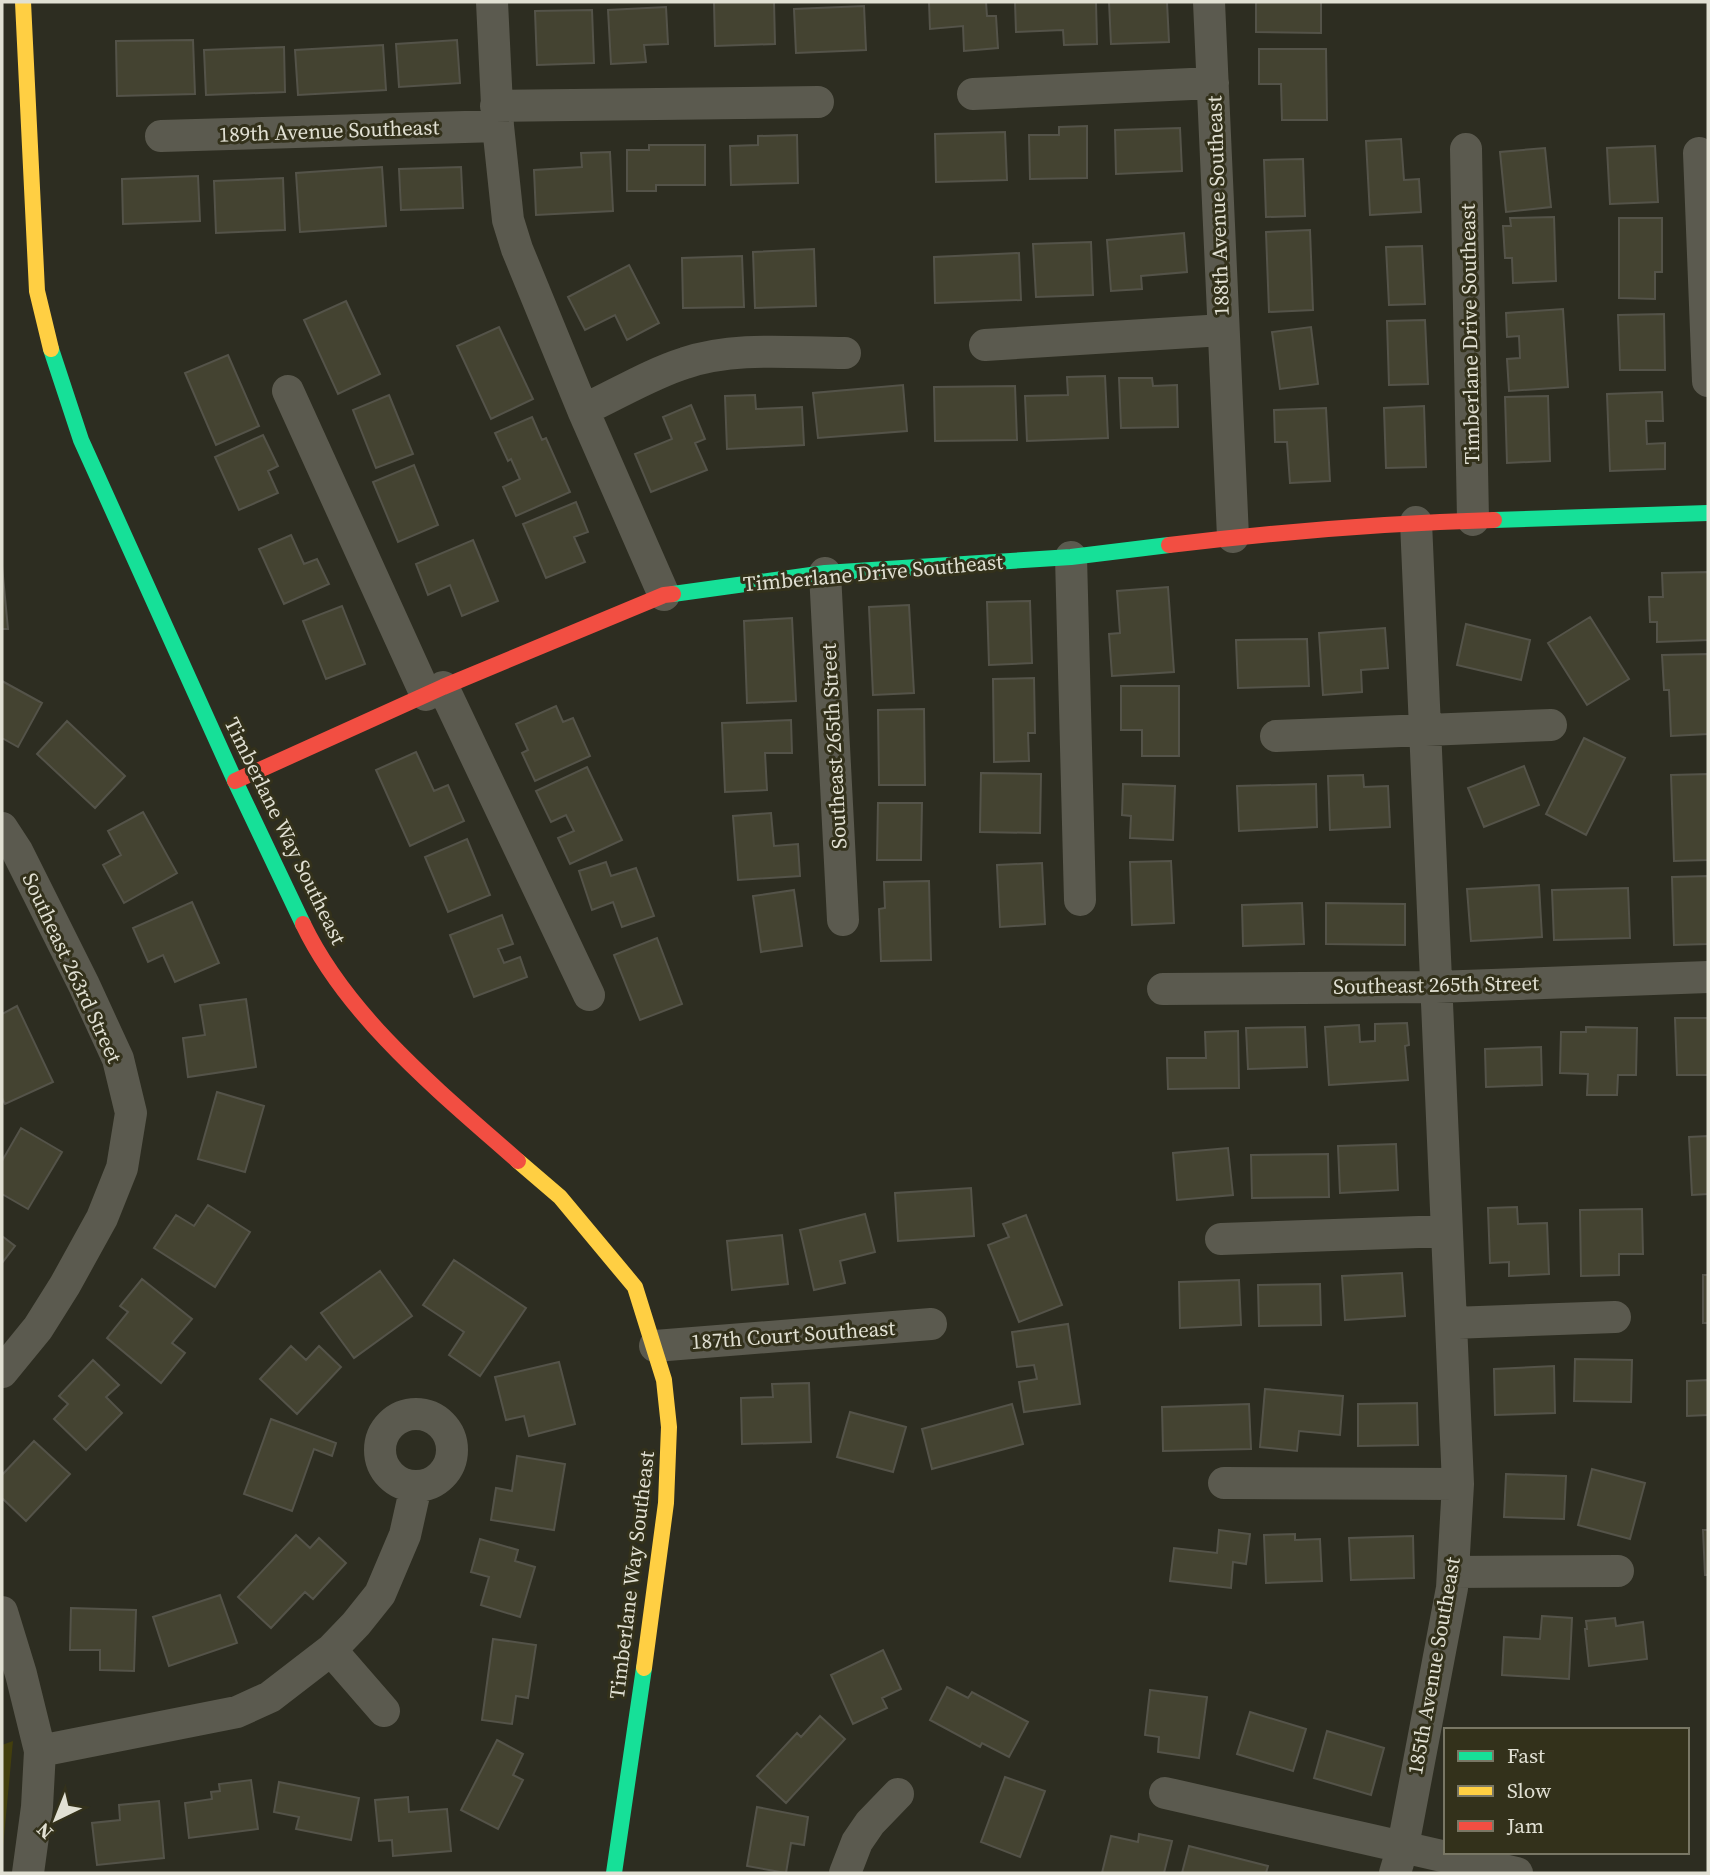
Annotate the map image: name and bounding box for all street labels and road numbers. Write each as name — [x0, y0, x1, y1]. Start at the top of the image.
street label: 188th Avenue Southeast — [1199, 95, 1236, 317]
street label: 189th Avenue Southeast — [218, 112, 440, 149]
street label: Timberlane Drive Southeast — [1453, 203, 1486, 465]
street label: Timberlane Drive Southeast — [742, 547, 1004, 598]
street label: Southeast 265th Street — [814, 642, 853, 850]
street label: Timberlane Way Southeast — [218, 712, 353, 949]
street label: Southeast 263rd Street — [16, 868, 129, 1068]
street label: Southeast 265th Street — [1333, 968, 1539, 1001]
street label: 187th Court Southeast — [690, 1313, 896, 1356]
street label: Timberlane Way Southeast — [602, 1449, 661, 1700]
street label: 185th Avenue Southeast — [1400, 1555, 1467, 1777]

